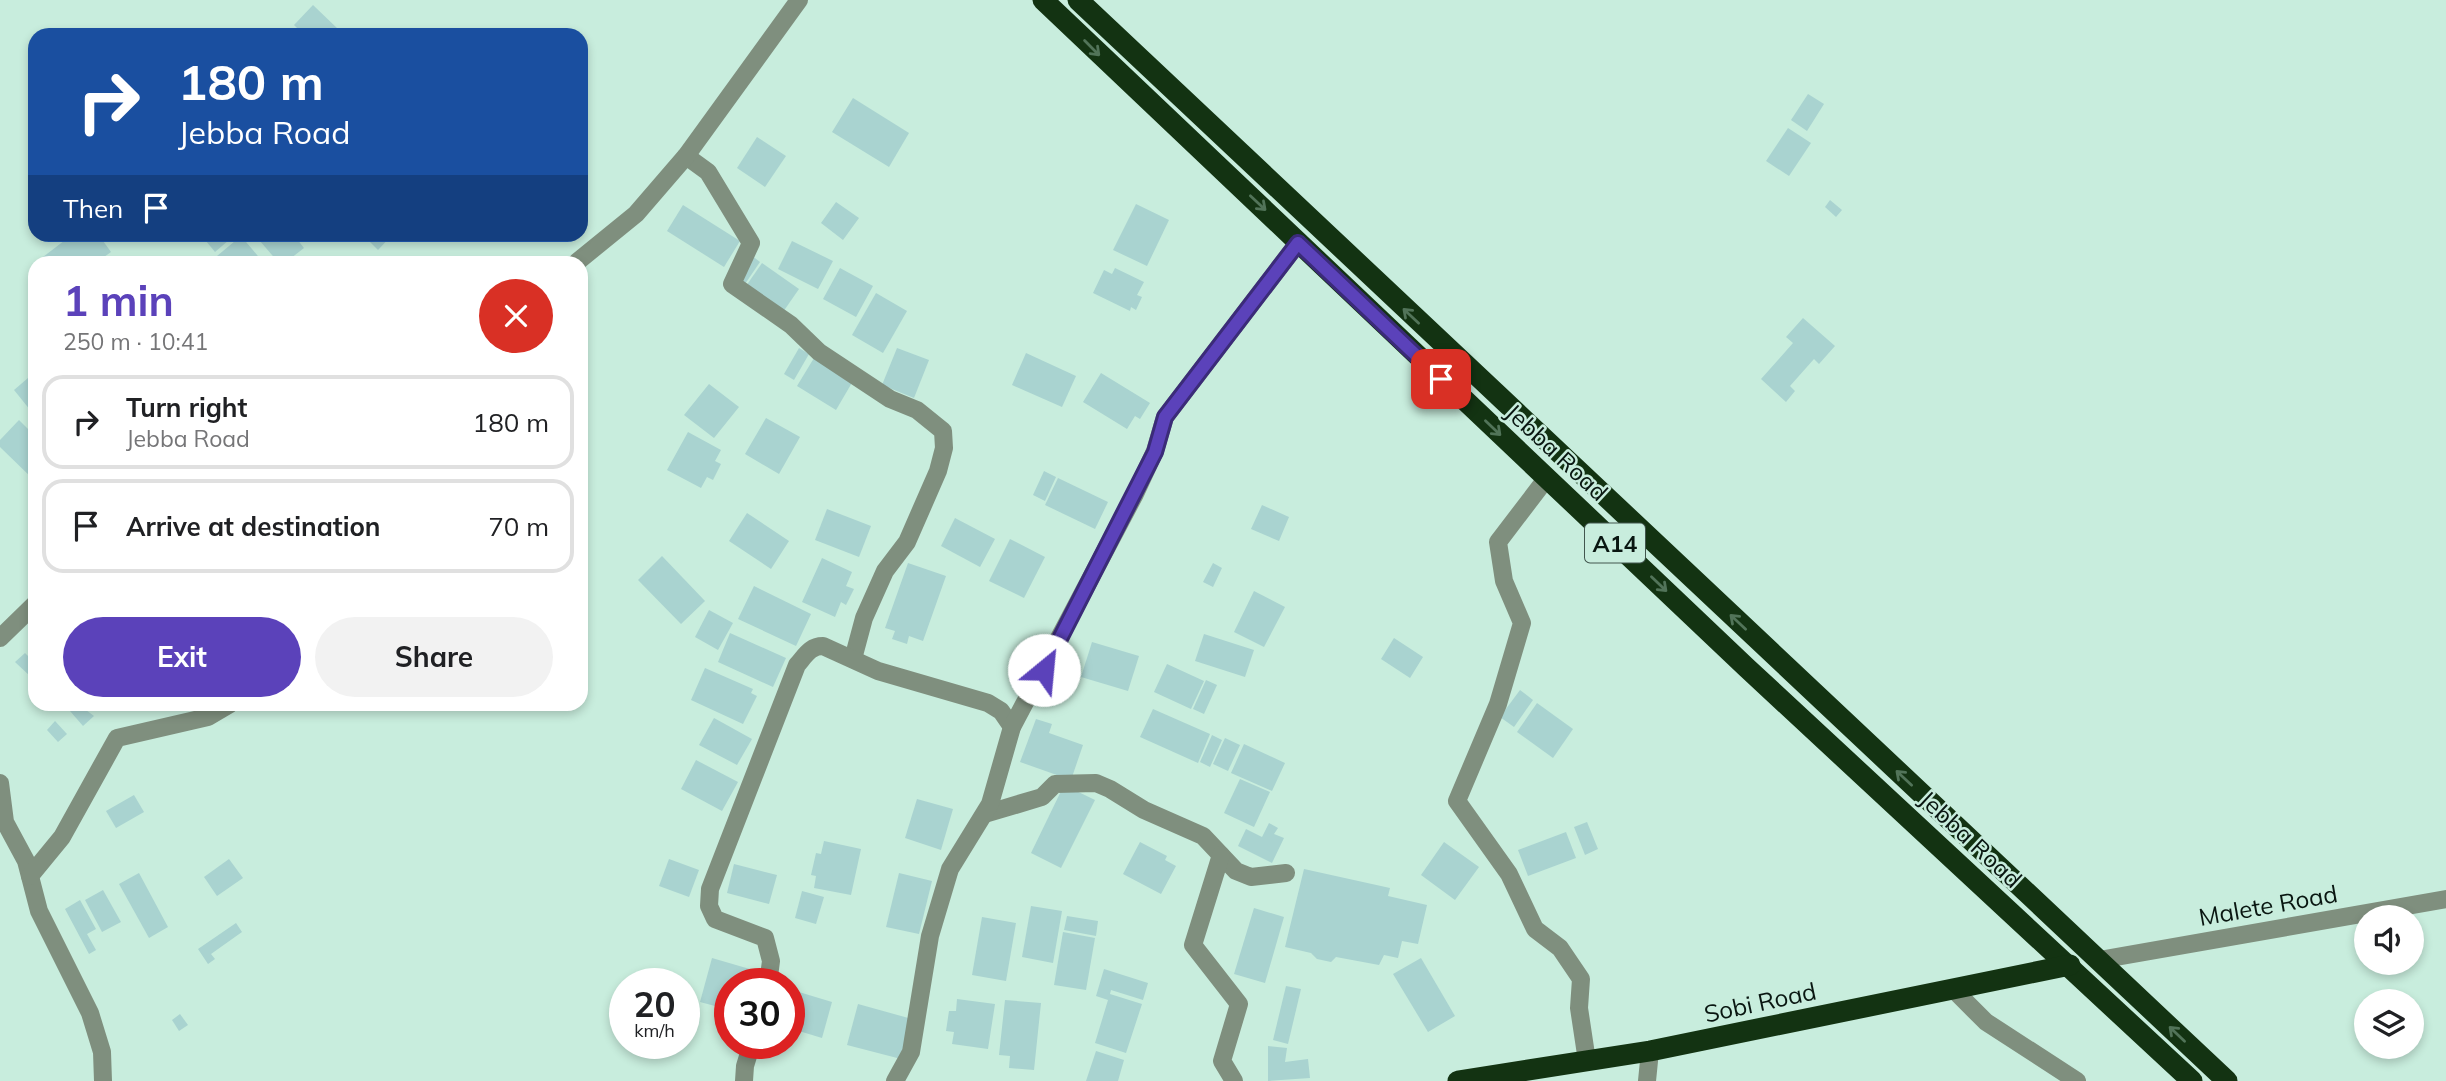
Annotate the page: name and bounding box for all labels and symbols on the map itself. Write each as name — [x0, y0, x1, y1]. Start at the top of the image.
one-way arrow — [1083, 39, 1100, 56]
one-way arrow — [1249, 195, 1266, 212]
one-way arrow — [1402, 308, 1420, 324]
pin — [1411, 349, 1471, 409]
street label: Jebba Road — [1500, 397, 1614, 507]
one-way arrow — [1484, 420, 1501, 437]
road number: A14 — [1585, 524, 1645, 562]
one-way arrow — [1650, 575, 1667, 592]
one-way arrow — [1730, 613, 1747, 630]
position arrow — [1007, 633, 1081, 707]
one-way arrow — [1895, 770, 1913, 786]
street label: Jebba Road — [1914, 784, 2028, 894]
street label: Malete Road — [2196, 878, 2340, 932]
speed limit sign: 30 — [714, 968, 805, 1059]
street label: Sobi Road — [1701, 975, 1819, 1029]
one-way arrow — [2168, 1026, 2186, 1042]

